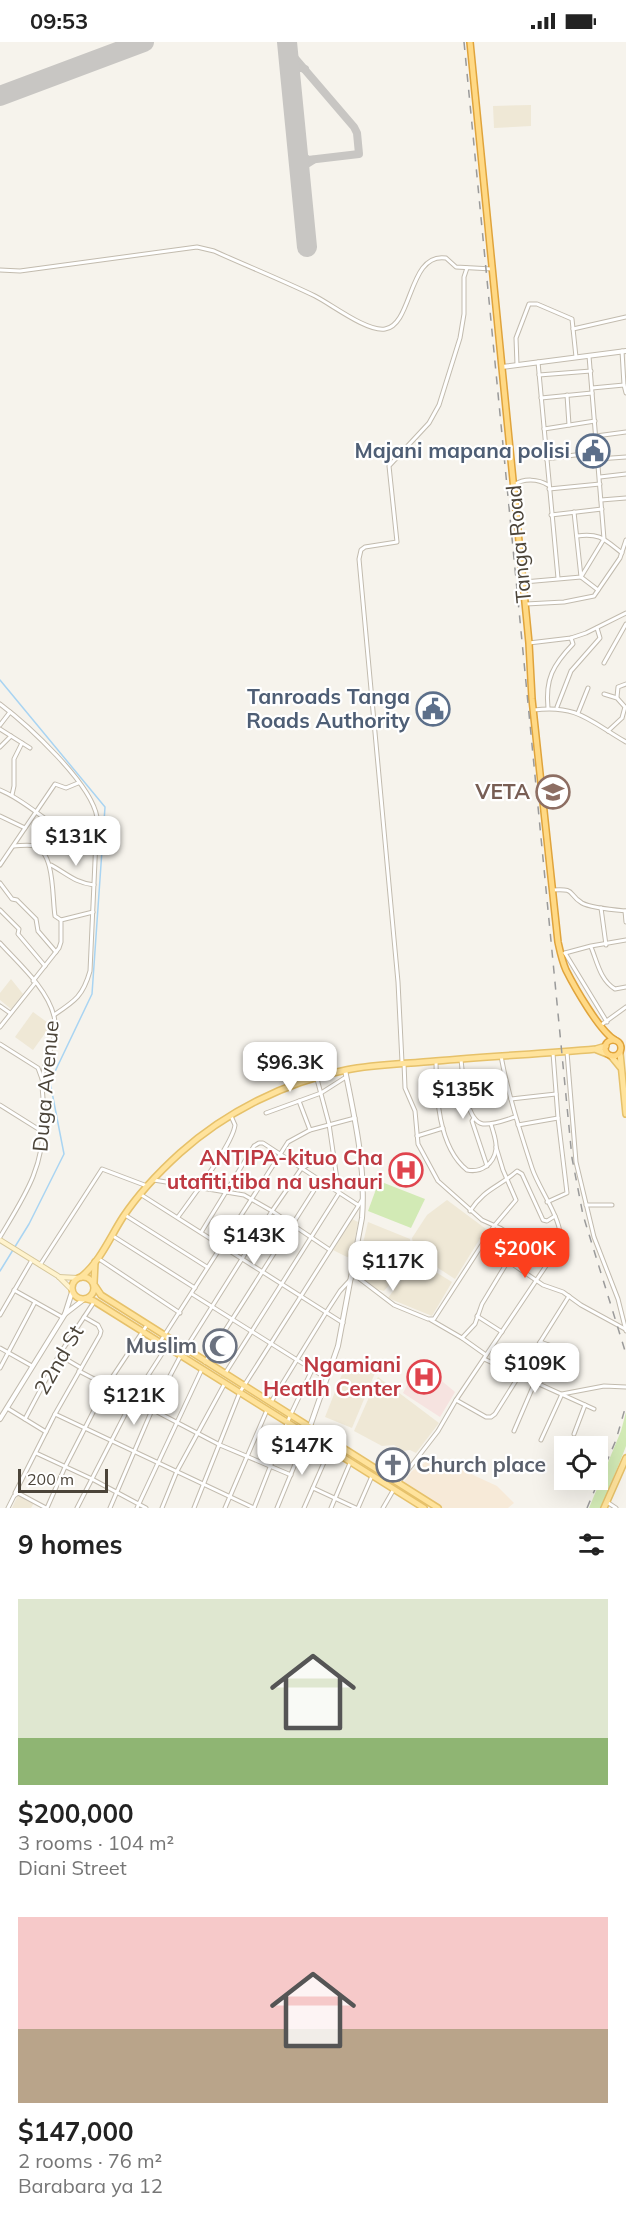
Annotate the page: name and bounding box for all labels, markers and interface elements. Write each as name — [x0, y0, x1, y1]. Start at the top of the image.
text: 09:53 — [30, 7, 88, 35]
public building icon: Majani mapana polisi — [575, 433, 611, 469]
place label: Majani mapana polisi — [355, 437, 570, 463]
street label: Tanga Road — [500, 484, 536, 604]
place label: Tanroads Tanga Roads Authority — [246, 683, 411, 733]
public building icon: Tanroads Tanga Roads Authority — [415, 691, 451, 727]
school or university icon: VETA — [535, 774, 571, 810]
place label: VETA — [474, 778, 530, 804]
pin: $131K — [34, 816, 118, 867]
text: $131K — [45, 823, 107, 848]
street label: Duga Avenue — [26, 1019, 64, 1153]
pin: $96.3K — [241, 1042, 339, 1093]
text: $96.3K — [257, 1049, 323, 1074]
pin: $135K — [421, 1069, 505, 1120]
text: $135K — [432, 1076, 494, 1101]
place label: ANTIPA-kituo Cha utafiti,tiba na ushauri — [167, 1144, 383, 1194]
hospital icon: ANTIPA-kituo Cha utafiti,tiba na ushauri — [388, 1152, 424, 1188]
pin: $143K — [212, 1215, 296, 1266]
text: $143K — [223, 1222, 285, 1247]
pin: $200K — [483, 1228, 567, 1279]
text: $200K — [494, 1235, 556, 1260]
pin: $117K — [351, 1241, 435, 1292]
text: $117K — [362, 1248, 424, 1273]
street label: 22nd St — [28, 1320, 88, 1399]
mosque icon: Muslim — [202, 1328, 238, 1364]
place label: Muslim — [126, 1332, 197, 1358]
pin: $109K — [493, 1343, 577, 1394]
text: $109K — [504, 1350, 566, 1375]
place label: Ngamiani Heatlh Center — [263, 1351, 402, 1401]
hospital icon: Ngamiani Heatlh Center — [406, 1359, 442, 1395]
pin: $121K — [92, 1375, 176, 1426]
text: $121K — [103, 1382, 165, 1407]
pin: $147K — [260, 1425, 344, 1476]
text: $147K — [271, 1432, 333, 1457]
map controls — [554, 1436, 608, 1490]
button: locate — [554, 1436, 608, 1490]
church icon: Church place — [375, 1447, 411, 1483]
place label: Church place — [416, 1451, 546, 1477]
scale bar — [18, 1466, 108, 1494]
text: 200 m — [27, 1469, 74, 1489]
text: 9 homes — [18, 1528, 122, 1561]
icon: filters — [575, 1528, 608, 1561]
icon: home — [259, 1638, 367, 1746]
text: $200,000 — [18, 1797, 134, 1830]
text: 3 rooms · 104 m² — [18, 1830, 174, 1855]
text: Diani Street — [18, 1855, 127, 1880]
icon: home — [259, 1956, 367, 2064]
text: $147,000 — [18, 2115, 134, 2148]
text: 2 rooms · 76 m² — [18, 2148, 162, 2173]
text: Barabara ya 12 — [18, 2173, 163, 2198]

